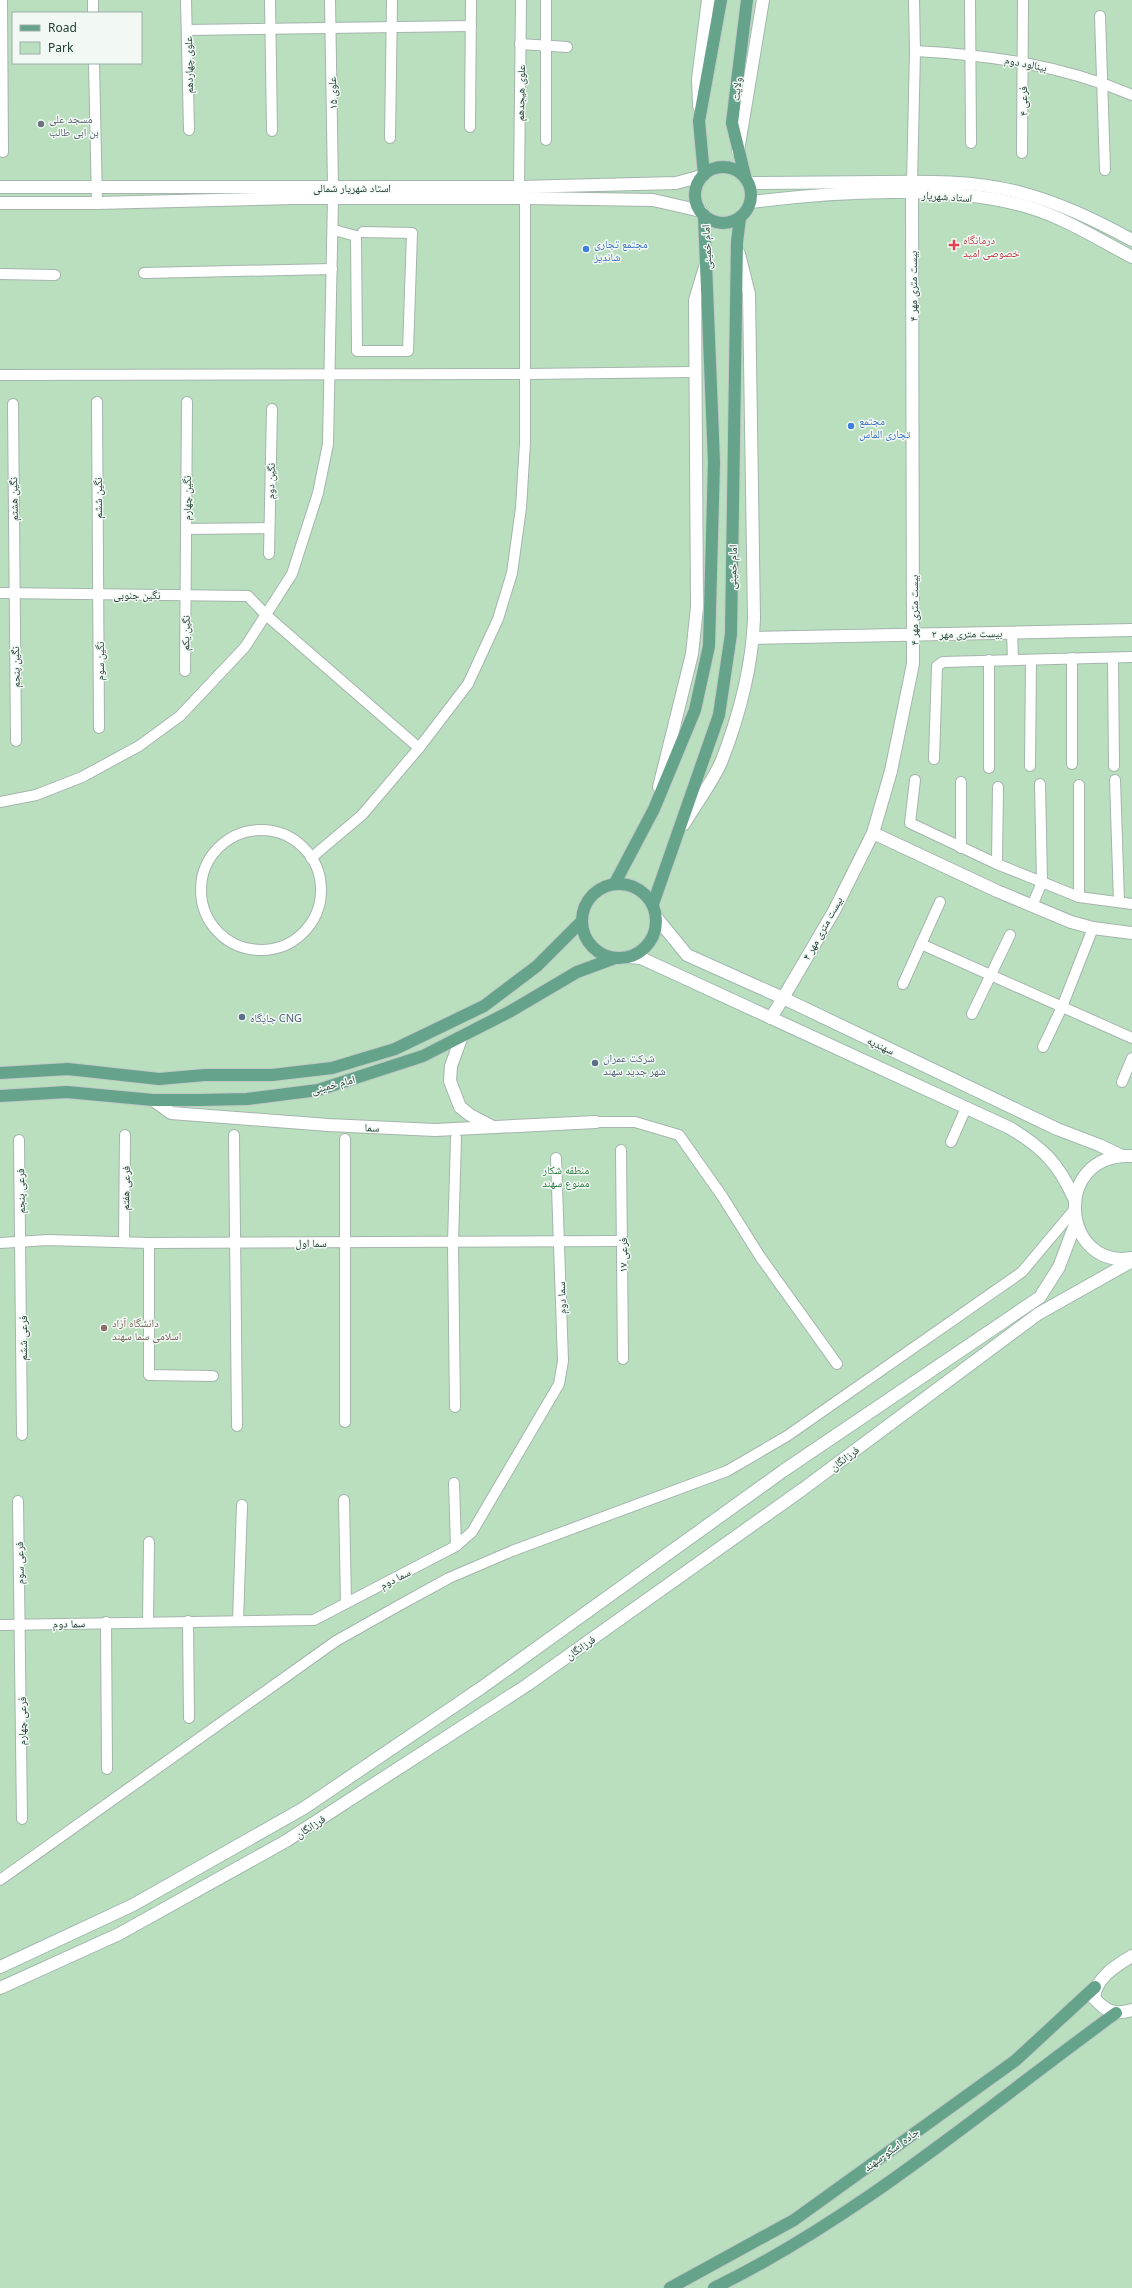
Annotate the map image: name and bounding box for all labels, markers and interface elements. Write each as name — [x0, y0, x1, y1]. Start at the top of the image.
legend — [12, 12, 142, 64]
text: Road — [48, 19, 77, 36]
street label: علوی چهاردهم — [180, 36, 197, 94]
text: Park — [48, 39, 74, 56]
street label: بینالود دوم — [1003, 52, 1049, 74]
street label: علوی هیجدهم — [512, 64, 529, 121]
street label: علوی ۱۵ — [324, 76, 340, 110]
street label: ولایت — [727, 76, 745, 102]
street label: فرعی ۴ — [1015, 86, 1030, 116]
place label: مسجد علی بن ابی طالب — [49, 111, 99, 139]
marker: مسجد علی بن ابی طالب — [36, 119, 46, 129]
street label: استاد شهریار شمالی — [313, 180, 391, 195]
street label: استاد شهریار — [920, 187, 973, 205]
street label: امام خمینی — [697, 224, 715, 270]
place label: درمانگاه خصوصی امید — [963, 232, 1020, 260]
place label: مجتمع تجاری شاندیز — [593, 236, 648, 264]
marker: درمانگاه خصوصی امید — [948, 239, 960, 251]
marker: مجتمع تجاری شاندیز — [581, 244, 591, 254]
street label: بیست متری مهر ۴ — [905, 251, 920, 321]
place label: مجتمع تجاری الماس — [859, 413, 911, 441]
marker: مجتمع تجاری الماس — [846, 421, 856, 431]
street label: نگین دوم — [262, 463, 278, 499]
street label: نگین چهارم — [179, 476, 194, 520]
street label: نگین هشتم — [5, 477, 22, 521]
street label: نگین ششم — [90, 477, 106, 519]
street label: امام خمینی — [724, 544, 740, 590]
street label: بیست متری مهر ۴ — [906, 575, 921, 645]
street label: نگین جنوبی — [113, 587, 161, 602]
street label: نگین یکم — [177, 615, 194, 651]
street label: بیست متری مهر ۲ — [932, 625, 1002, 641]
street label: نگین سوم — [92, 641, 107, 681]
street label: نگین پنجم — [7, 646, 24, 688]
street label: بیست متری مهر ۴ — [798, 893, 846, 963]
place label: جایگاه CNG — [250, 1010, 302, 1025]
marker: جایگاه CNG — [237, 1012, 247, 1022]
street label: سهندیه — [865, 1032, 897, 1058]
place label: شرکت عمران شهر جدید سهند — [603, 1050, 666, 1078]
marker: شرکت عمران شهر جدید سهند — [590, 1058, 600, 1068]
street label: امام خمینی — [309, 1071, 357, 1097]
street label: سما — [364, 1119, 380, 1135]
park label: منطقه شکار ممنوع سهند — [542, 1162, 590, 1190]
street label: فرعی هفتم — [117, 1165, 134, 1210]
street label: فرعی پنجم — [12, 1168, 29, 1214]
street label: سما اول — [295, 1235, 327, 1250]
street label: فرعی ۱۷ — [615, 1237, 630, 1272]
street label: سما دوم — [553, 1281, 569, 1315]
street label: فرعی ششم — [15, 1315, 31, 1361]
place label: دانشگاه آزاد اسلامی سما سهند — [112, 1315, 181, 1343]
marker: دانشگاه آزاد اسلامی سما سهند — [99, 1323, 109, 1333]
street label: فرزانگان — [826, 1442, 862, 1474]
street label: فرعی سوم — [11, 1541, 27, 1585]
street label: سما دوم — [377, 1564, 413, 1592]
street label: سما دوم — [53, 1615, 85, 1631]
street label: فرزانگان — [562, 1631, 598, 1663]
street label: فرعی چهارم — [14, 1696, 29, 1745]
street label: فرزانگان — [292, 1810, 328, 1841]
street label: جاده اسکو-سهند — [860, 2124, 922, 2174]

